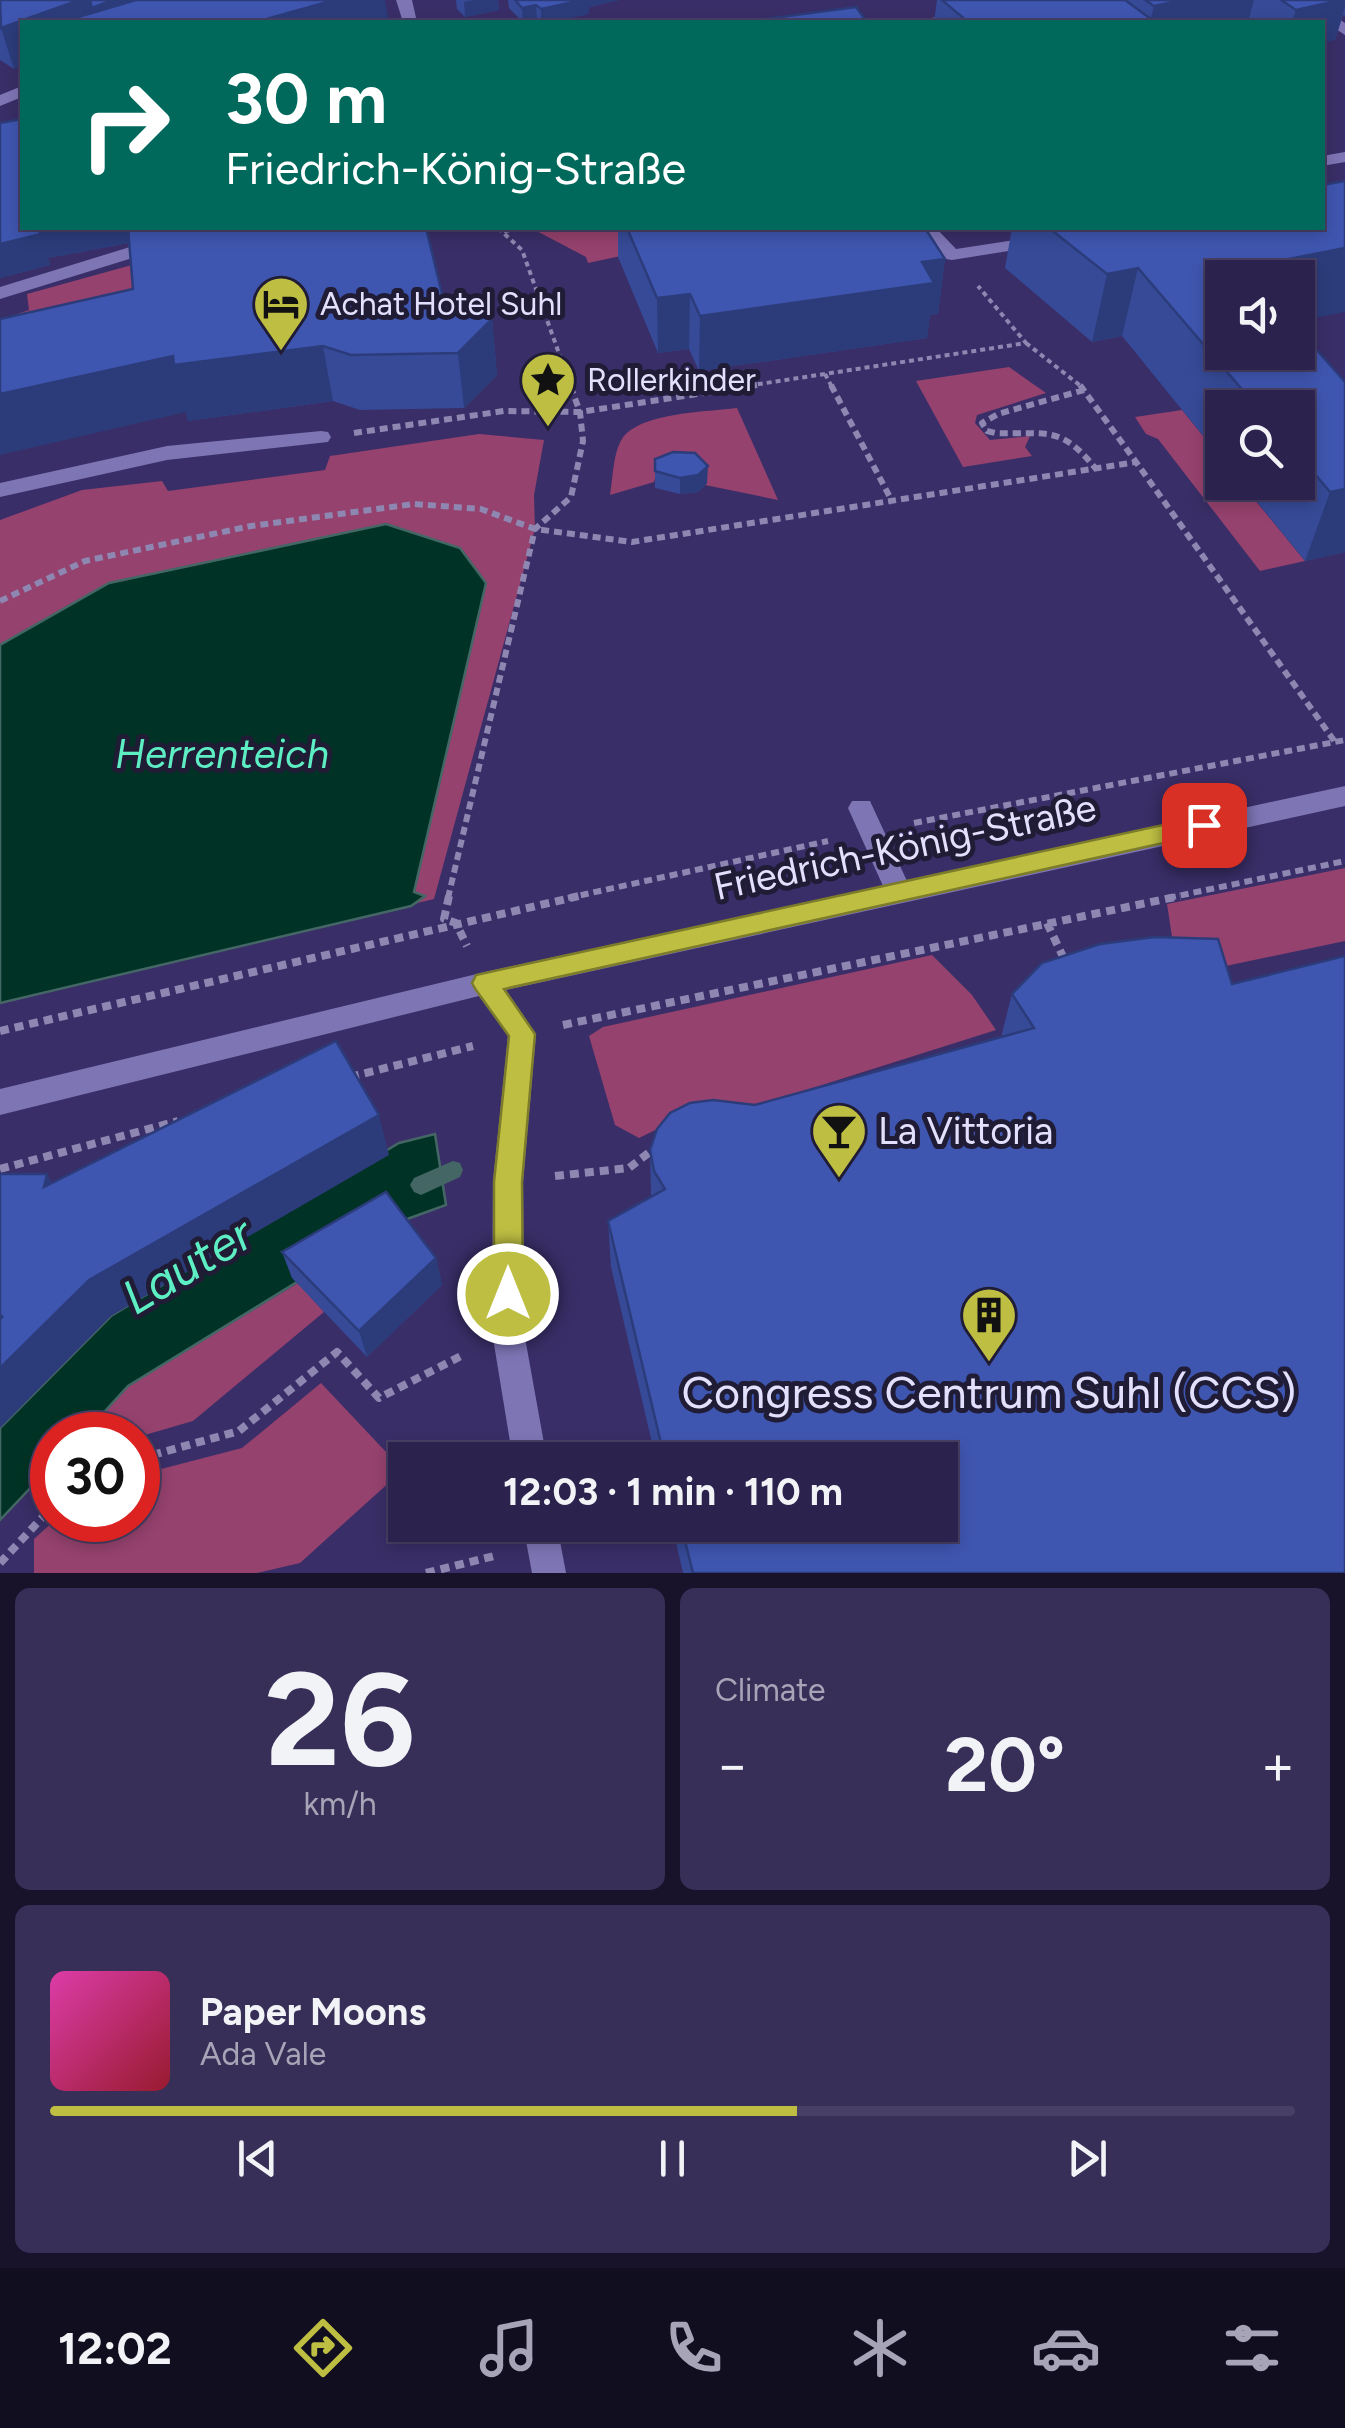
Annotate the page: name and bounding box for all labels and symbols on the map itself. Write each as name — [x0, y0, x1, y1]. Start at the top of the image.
hotel icon: Achat Hotel Suhl — [251, 274, 311, 353]
place label: Achat Hotel Suhl — [320, 285, 562, 323]
place icon: Rollerkinder — [518, 350, 578, 429]
place label: Rollerkinder — [587, 361, 756, 399]
water label: Herrenteich — [115, 730, 329, 778]
pin — [1162, 783, 1247, 868]
street label: Friedrich-König-Straße — [710, 784, 1100, 910]
bar icon: La Vittoria — [809, 1101, 869, 1180]
place label: La Vittoria — [878, 1108, 1053, 1154]
water label: Lauter — [112, 1203, 264, 1326]
position arrow — [456, 1242, 560, 1346]
building icon: Congress Centrum Suhl (CCS) — [959, 1285, 1019, 1364]
place label: Congress Centrum Suhl (CCS) — [682, 1365, 1296, 1419]
speed limit sign: 30 — [30, 1412, 160, 1542]

